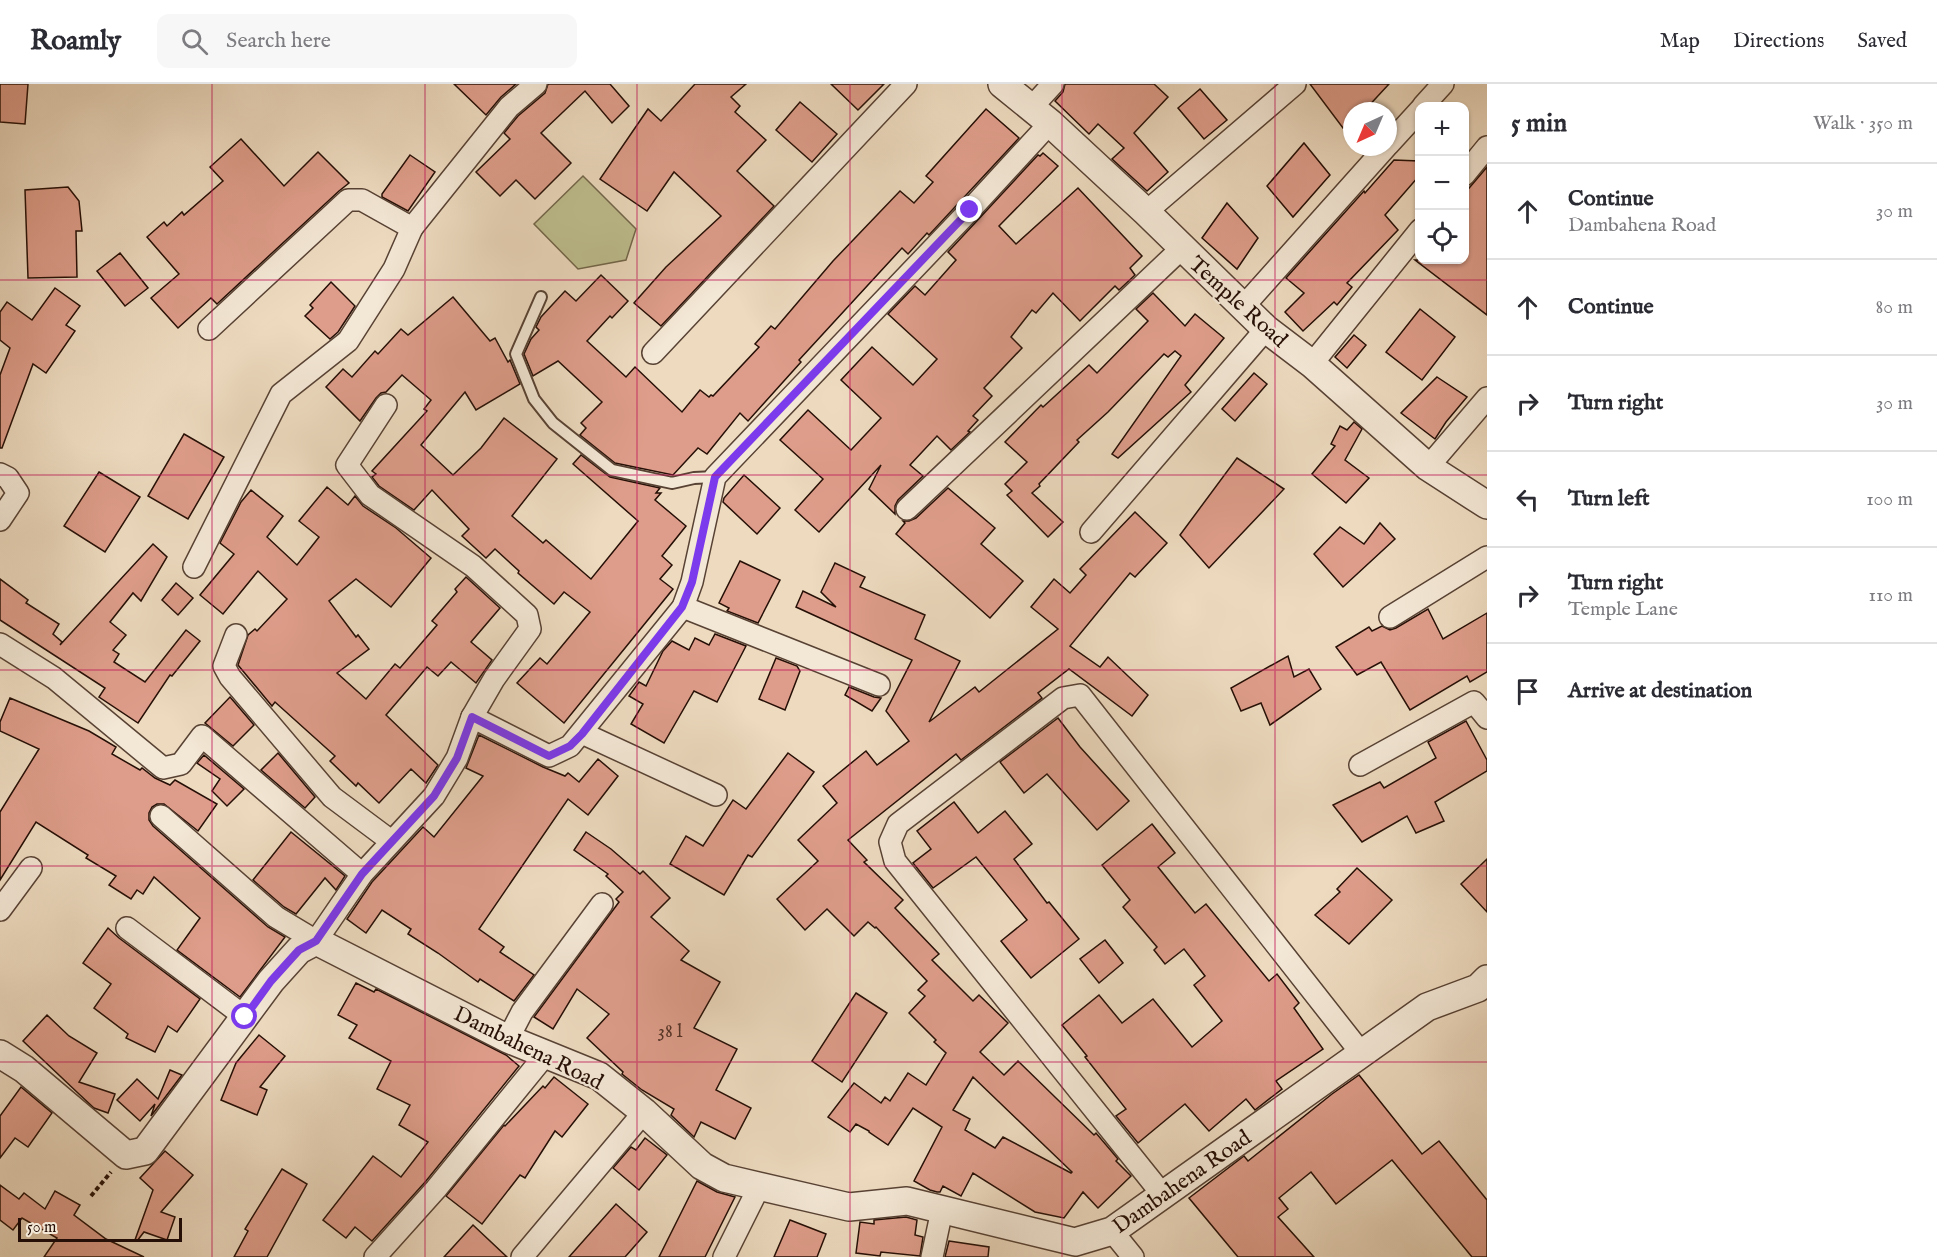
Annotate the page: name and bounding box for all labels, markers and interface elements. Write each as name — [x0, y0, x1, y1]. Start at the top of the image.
search box — [157, 14, 577, 68]
text: Roamly — [30, 24, 121, 59]
icon: search — [178, 25, 211, 58]
text: Search here — [226, 27, 331, 55]
text: Map — [1660, 28, 1700, 55]
text: Directions — [1733, 28, 1824, 55]
text: Saved — [1857, 28, 1907, 55]
north arrow — [1343, 102, 1397, 156]
map controls — [1415, 102, 1469, 264]
button: + — [1415, 102, 1469, 156]
text: 5 min — [1511, 107, 1567, 140]
text: Walk · 350 m — [1813, 111, 1913, 136]
button: − — [1415, 156, 1469, 210]
text: Continue — [1568, 185, 1654, 213]
icon: ahead — [1511, 195, 1544, 228]
route end — [956, 196, 982, 222]
text: 30 m — [1876, 199, 1913, 224]
button: locate — [1415, 210, 1469, 264]
text: Dambahena Road — [1568, 213, 1716, 238]
street label: Temple Road — [1182, 251, 1293, 354]
icon: ahead — [1511, 291, 1544, 324]
text: Continue — [1568, 293, 1654, 321]
text: 80 m — [1876, 295, 1913, 320]
icon: right — [1511, 387, 1544, 420]
text: Turn right — [1568, 389, 1663, 417]
text: 30 m — [1876, 391, 1913, 416]
icon: left — [1511, 483, 1544, 516]
text: Turn left — [1568, 485, 1650, 513]
text: 100 m — [1866, 487, 1913, 512]
text: Turn right — [1568, 569, 1663, 597]
icon: right — [1511, 579, 1544, 612]
text: 110 m — [1869, 583, 1913, 608]
text: Temple Lane — [1568, 597, 1678, 622]
icon: arrive — [1511, 675, 1544, 708]
text: Arrive at destination — [1568, 677, 1752, 705]
street label: Dambahena Road — [449, 1001, 608, 1097]
route start — [231, 1003, 257, 1029]
house number: 38 l — [657, 1019, 683, 1044]
street label: Dambahena Road — [1107, 1124, 1257, 1241]
scale bar — [18, 1215, 182, 1242]
text: 50 m — [27, 1218, 56, 1238]

